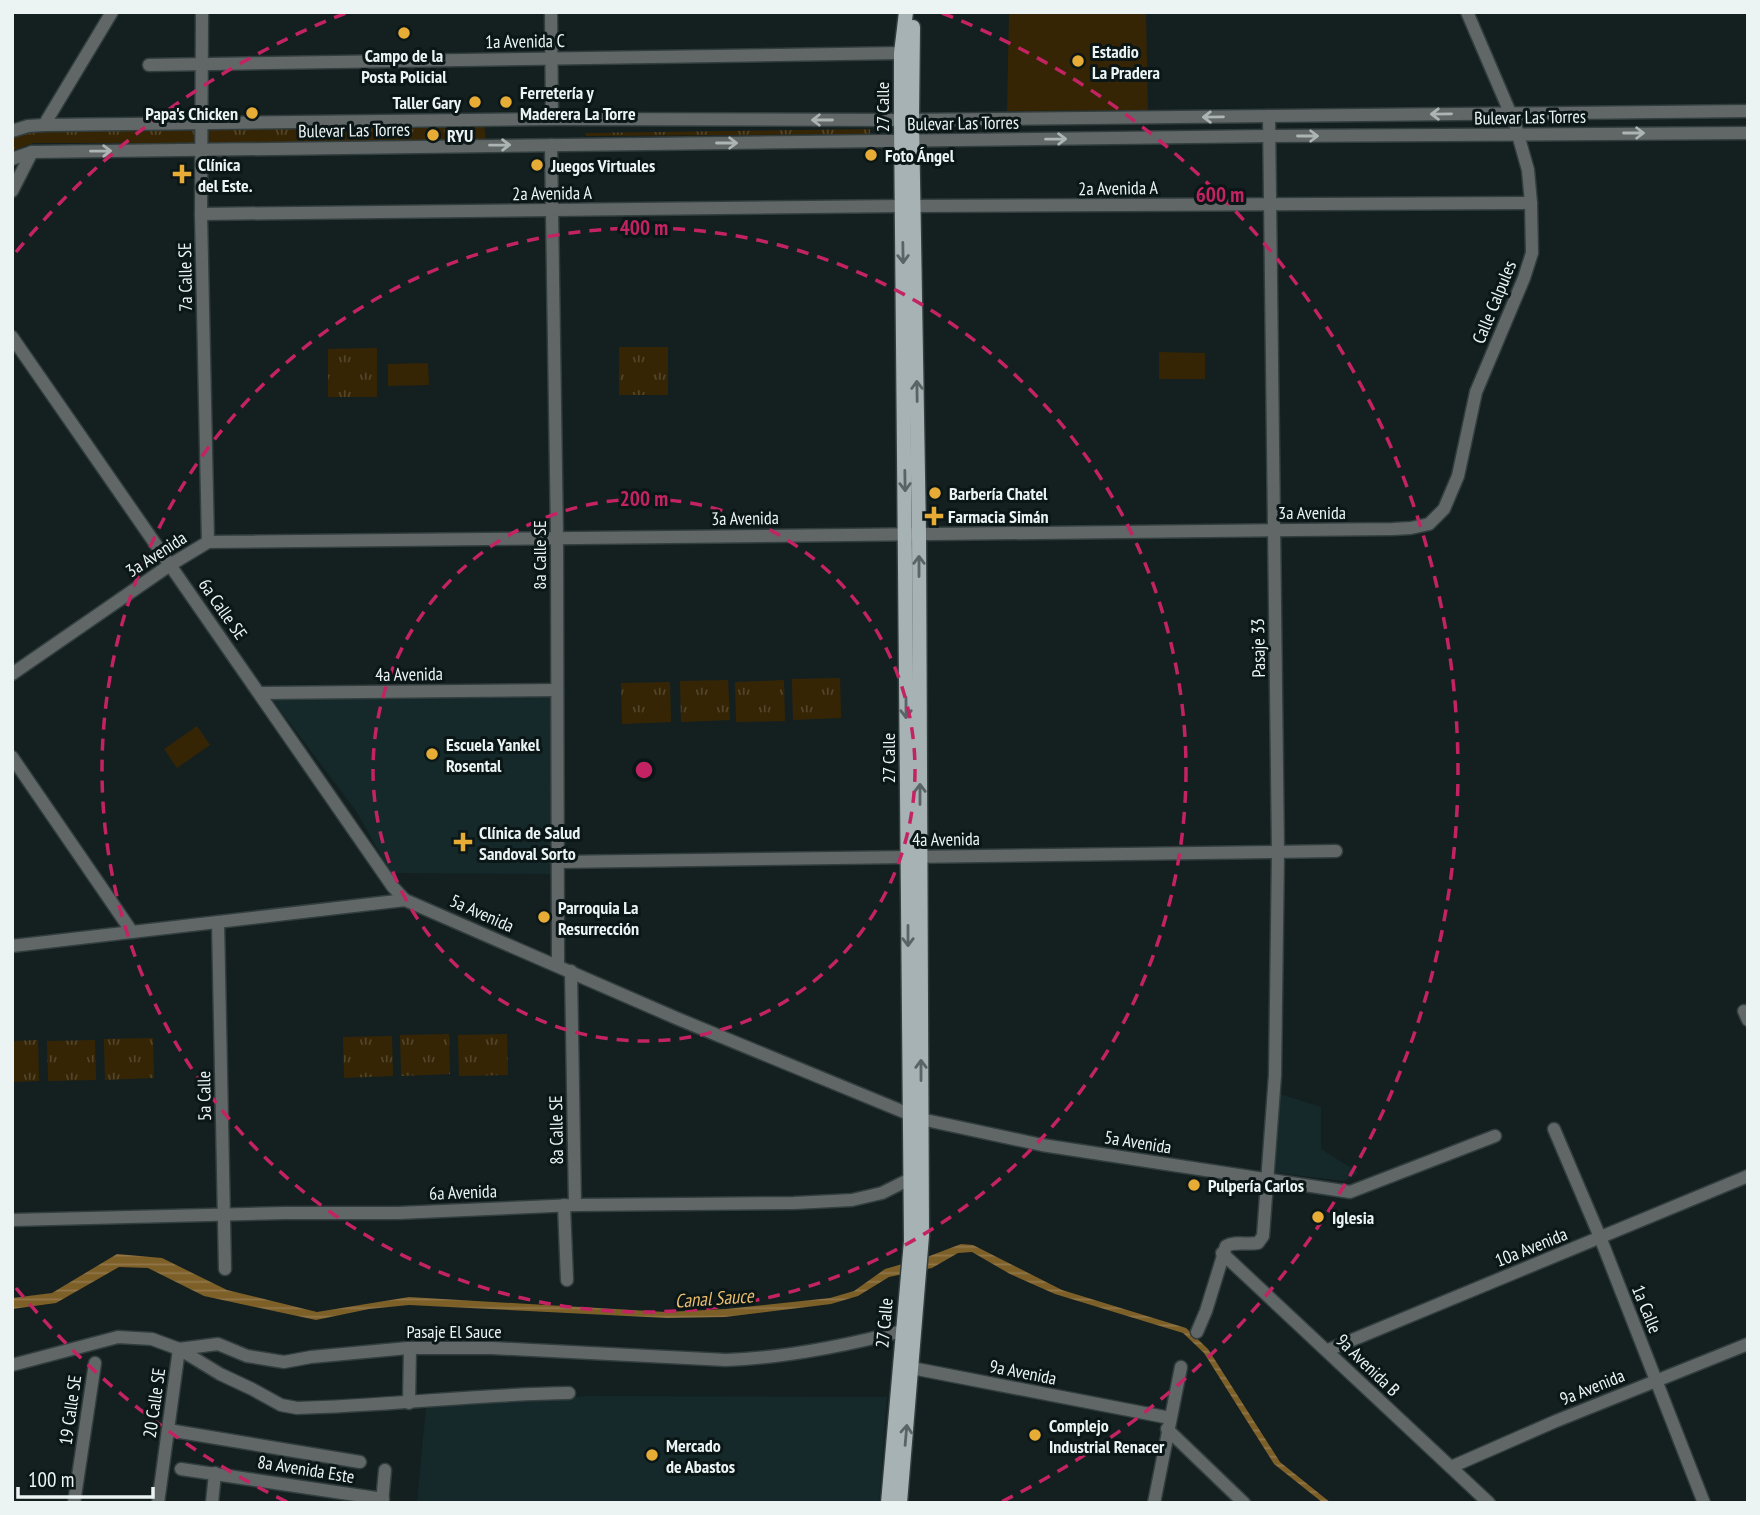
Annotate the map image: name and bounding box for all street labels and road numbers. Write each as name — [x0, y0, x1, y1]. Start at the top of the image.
street label: 1a Avenida C — [485, 29, 565, 53]
street label: 27 Calle — [871, 82, 894, 132]
street label: Bulevar Las Torres — [1474, 105, 1586, 129]
street label: Bulevar Las Torres — [907, 111, 1019, 135]
street label: Bulevar Las Torres — [298, 118, 410, 142]
street label: 2a Avenida A — [1078, 176, 1159, 200]
street label: 2a Avenida A — [512, 181, 593, 205]
street label: 7a Calle SE — [173, 242, 197, 312]
street label: Calle Calpules — [1467, 257, 1521, 347]
street label: 3a Avenida — [1278, 501, 1346, 524]
street label: 3a Avenida — [711, 506, 779, 530]
street label: 8a Calle SE — [528, 520, 551, 590]
street label: 3a Avenida — [121, 526, 191, 582]
street label: 6a Calle SE — [194, 574, 252, 644]
street label: Pasaje 33 — [1246, 618, 1270, 678]
street label: 4a Avenida — [375, 662, 443, 686]
street label: 27 Calle — [877, 733, 900, 783]
street label: 4a Avenida — [912, 827, 980, 851]
street label: 5a Avenida — [446, 889, 518, 937]
street label: 5a Calle — [192, 1071, 216, 1121]
street label: 8a Calle SE — [544, 1095, 568, 1165]
street label: 5a Avenida — [1103, 1125, 1173, 1159]
street label: 6a Avenida — [429, 1179, 497, 1205]
street label: 10a Avenida — [1492, 1222, 1570, 1272]
street label: 1a Calle — [1627, 1281, 1667, 1337]
street label: 27 Calle — [870, 1297, 898, 1349]
street label: Pasaje El Sauce — [406, 1320, 502, 1343]
street label: 9a Avenida B — [1331, 1329, 1405, 1401]
street label: 9a Avenida — [988, 1354, 1058, 1390]
street label: 9a Avenida — [1556, 1364, 1628, 1410]
street label: 20 Calle SE — [138, 1367, 170, 1439]
street label: 19 Calle SE — [54, 1374, 86, 1446]
street label: 8a Avenida Este — [256, 1450, 356, 1488]

